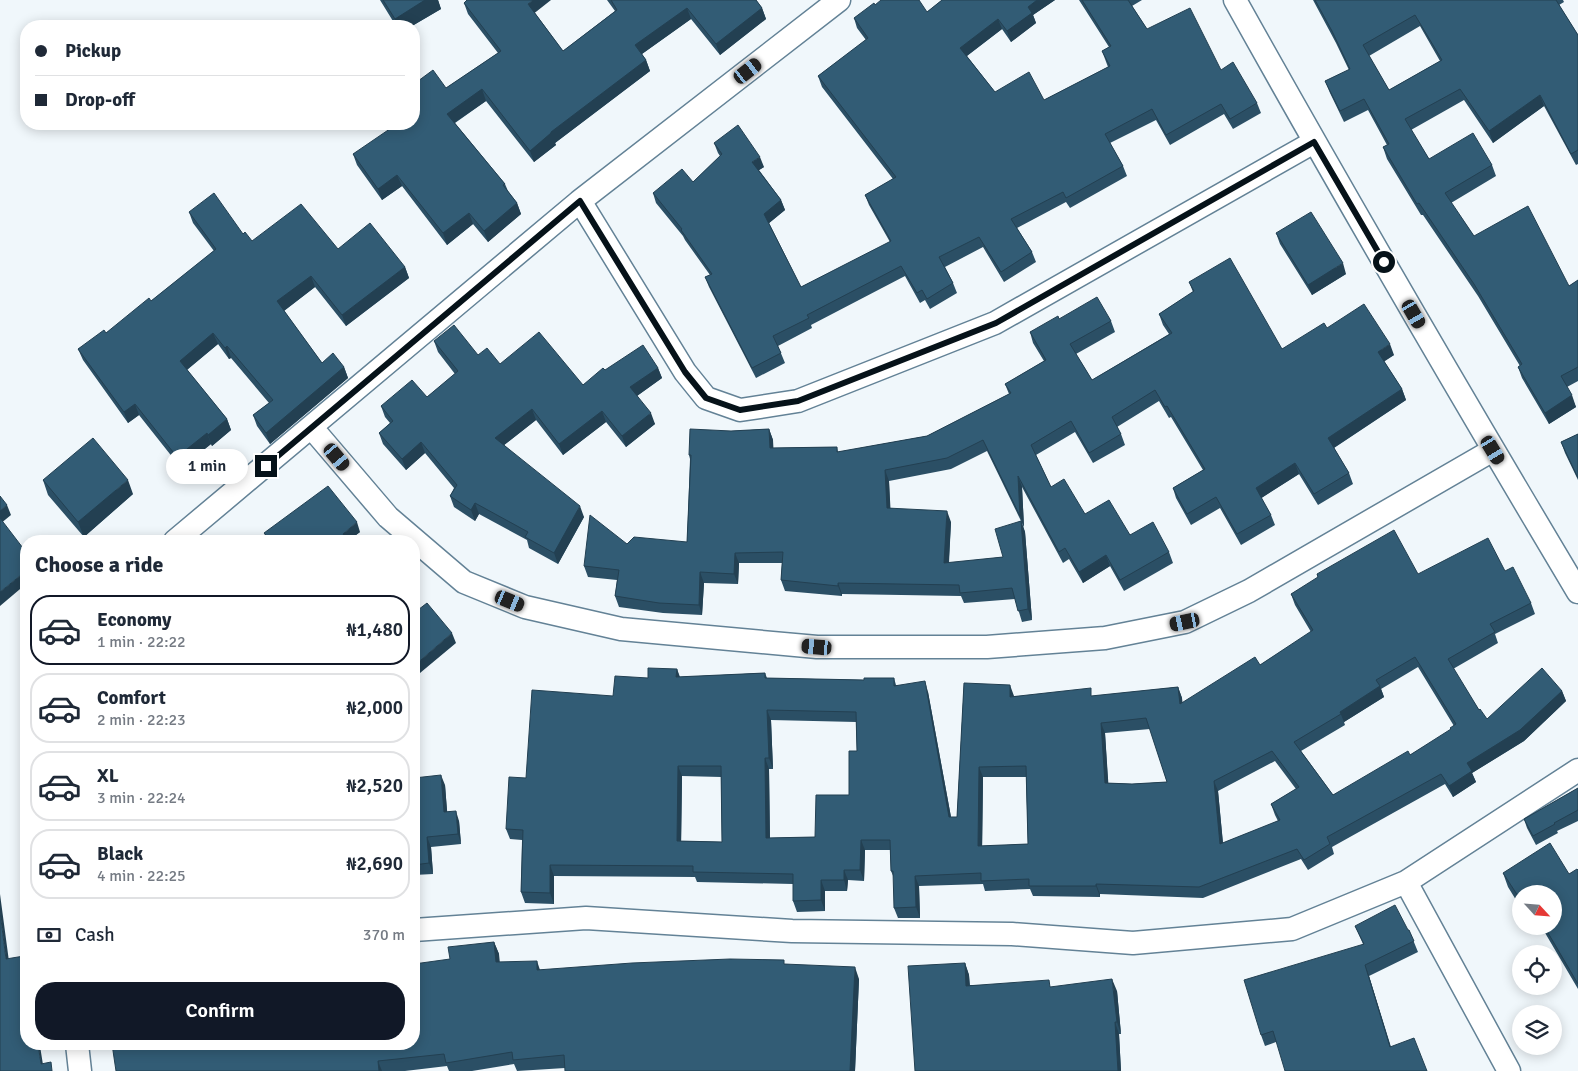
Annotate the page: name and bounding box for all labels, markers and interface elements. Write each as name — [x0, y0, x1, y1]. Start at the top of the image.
text: Pickup — [65, 39, 121, 63]
car — [731, 56, 764, 86]
text: Drop-off — [65, 88, 135, 112]
route start — [1373, 251, 1395, 273]
car — [1400, 297, 1427, 331]
car — [1478, 433, 1507, 467]
car — [321, 441, 352, 473]
callout: 1 min — [166, 448, 248, 484]
route end — [255, 455, 277, 477]
text: 1 min — [188, 456, 226, 476]
text: Choose a ride — [35, 551, 163, 578]
car — [493, 588, 526, 614]
icon: car — [37, 608, 82, 653]
text: Economy — [97, 608, 171, 632]
car — [1168, 612, 1201, 632]
text: ₦1,480 — [346, 618, 403, 642]
text: 1 min · 22:22 — [97, 632, 186, 652]
car — [801, 638, 832, 656]
icon: car — [37, 686, 82, 731]
text: Comfort — [97, 686, 166, 710]
text: ₦2,000 — [346, 696, 403, 720]
text: 2 min · 22:23 — [97, 710, 186, 730]
icon: car — [37, 764, 82, 809]
text: XL — [97, 764, 119, 788]
text: ₦2,520 — [346, 774, 403, 798]
text: 3 min · 22:24 — [97, 788, 186, 808]
icon: car — [37, 842, 82, 887]
text: Black — [97, 842, 143, 866]
text: ₦2,690 — [346, 852, 403, 876]
text: 4 min · 22:25 — [97, 866, 186, 886]
north arrow — [1512, 885, 1562, 935]
map controls — [1512, 885, 1562, 1055]
icon: cash — [35, 921, 63, 949]
text: Cash — [75, 923, 115, 947]
text: 370 m — [363, 925, 405, 945]
button: locate — [1512, 945, 1562, 995]
button: Confirm — [35, 982, 405, 1040]
button: layers — [1512, 1005, 1562, 1055]

